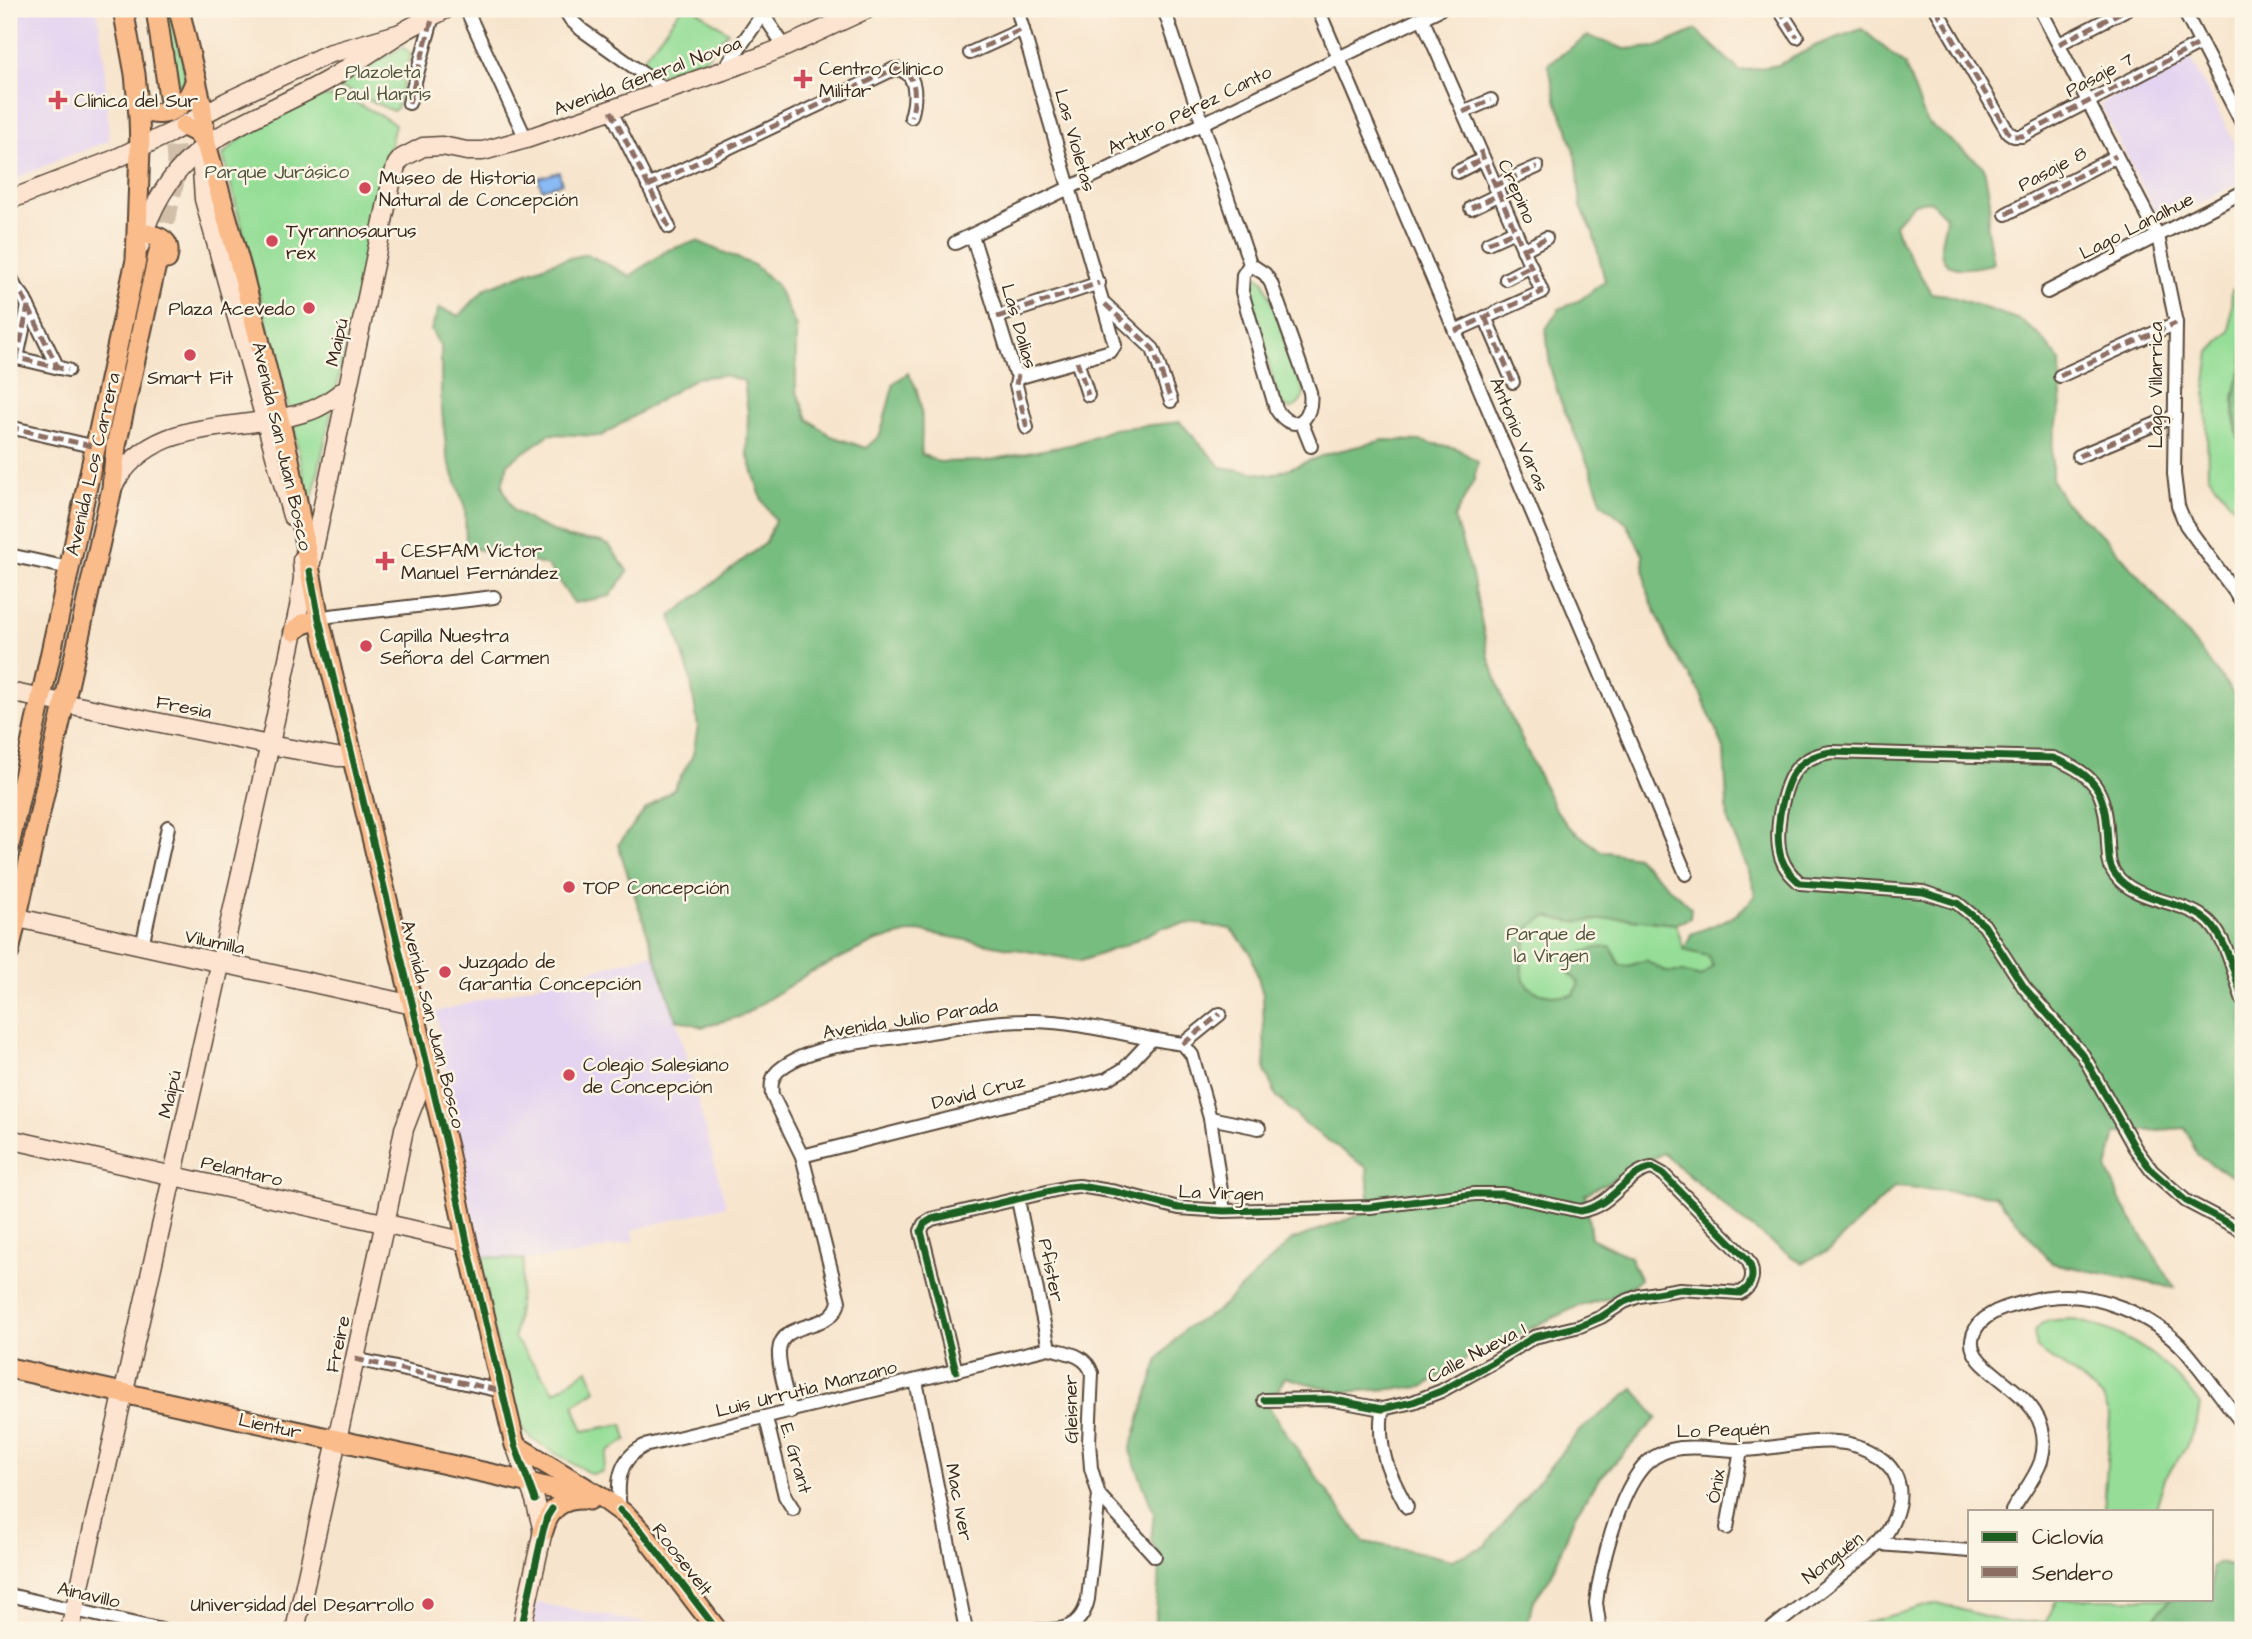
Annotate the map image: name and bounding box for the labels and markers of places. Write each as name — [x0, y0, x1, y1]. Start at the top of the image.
place label: Centro Clínico Militar — [819, 56, 943, 105]
marker: Centro Clínico Militar — [793, 69, 813, 89]
place label: Clínica del Sur — [74, 88, 198, 115]
marker: Clínica del Sur — [48, 90, 68, 110]
place label: Museo de Historia Natural de Concepción — [379, 165, 578, 214]
marker: Museo de Historia Natural de Concepción — [357, 180, 373, 196]
place label: Tyrannosaurus rex — [286, 218, 417, 267]
marker: Tyrannosaurus rex — [264, 233, 280, 249]
place label: Plaza Acevedo — [169, 296, 295, 323]
marker: Plaza Acevedo — [301, 300, 317, 316]
marker: Smart Fit — [182, 347, 198, 363]
place label: Smart Fit — [147, 365, 233, 392]
place label: CESFAM Víctor Manuel Fernández — [401, 538, 559, 587]
marker: CESFAM Víctor Manuel Fernández — [375, 551, 395, 571]
place label: Capilla Nuestra Señora del Carmen — [380, 623, 549, 672]
marker: Capilla Nuestra Señora del Carmen — [358, 638, 374, 654]
place label: TOP Concepción — [583, 875, 729, 902]
marker: TOP Concepción — [561, 879, 577, 895]
place label: Juzgado de Garantía Concepción — [459, 949, 641, 998]
marker: Juzgado de Garantía Concepción — [437, 964, 453, 980]
place label: Colegio Salesiano de Concepción — [583, 1052, 729, 1101]
marker: Colegio Salesiano de Concepción — [561, 1067, 577, 1083]
place label: Universidad del Desarrollo — [190, 1592, 414, 1619]
marker: Universidad del Desarrollo — [420, 1596, 436, 1612]

